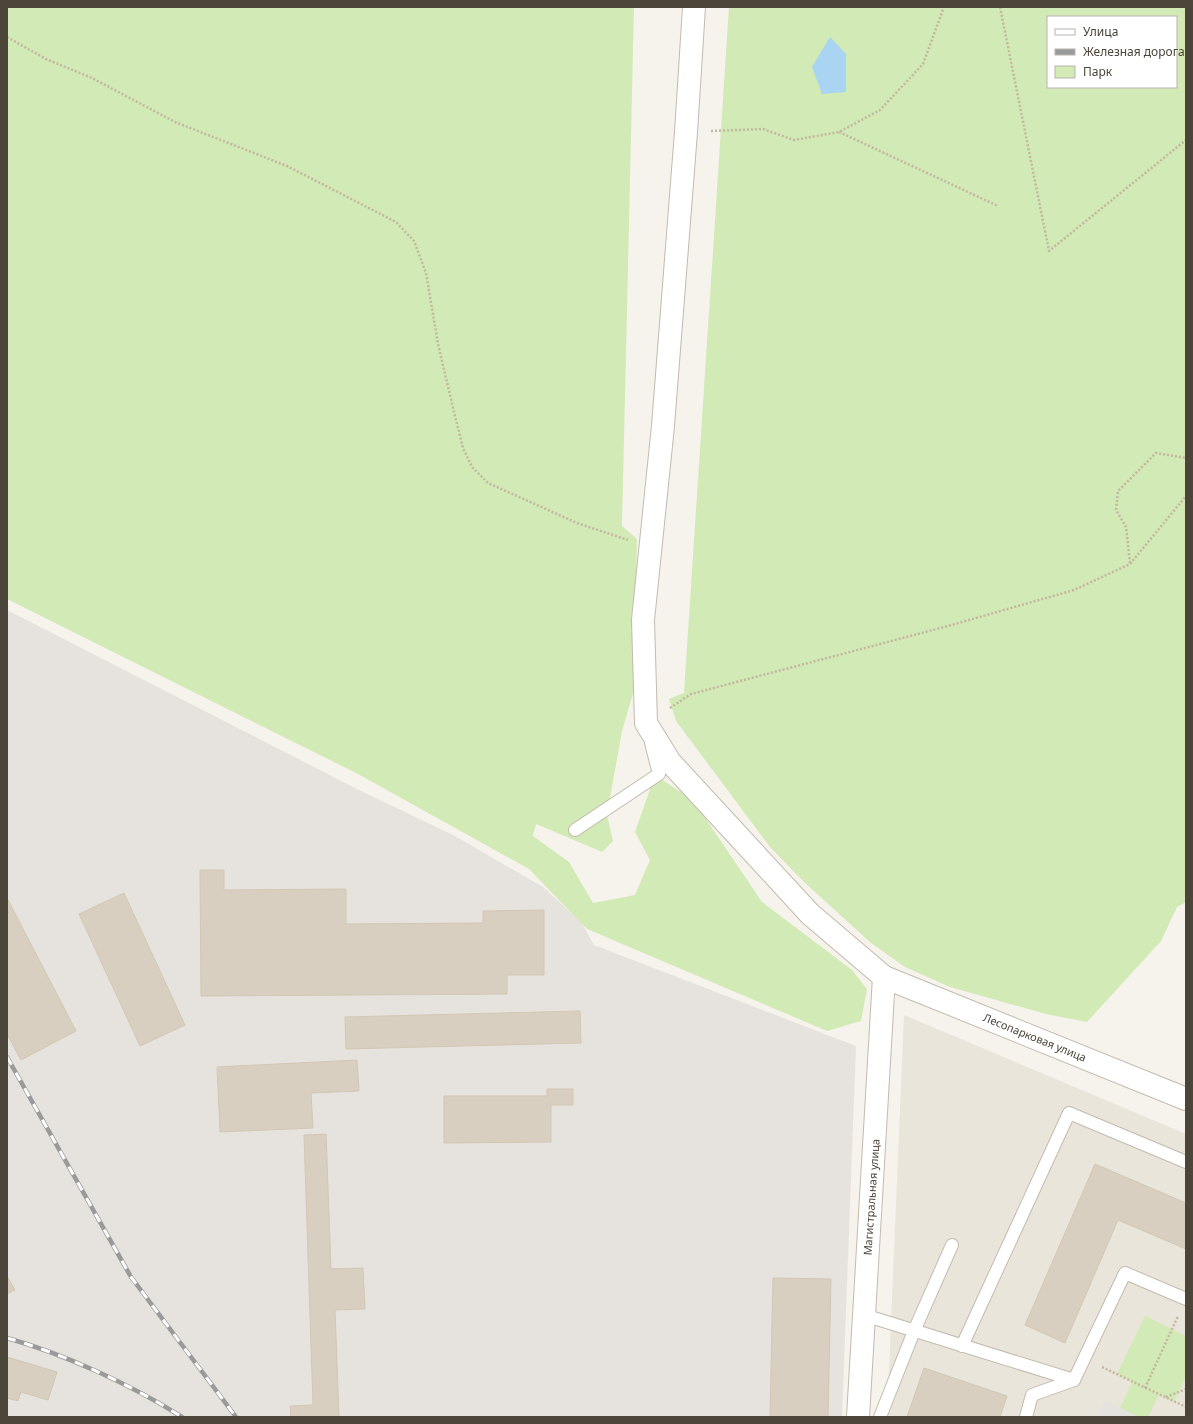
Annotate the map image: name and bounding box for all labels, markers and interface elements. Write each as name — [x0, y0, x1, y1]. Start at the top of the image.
legend — [1047, 16, 1177, 88]
text: Улица — [1083, 23, 1118, 40]
text: Железная дорога — [1083, 43, 1185, 60]
text: Парк — [1083, 63, 1113, 80]
street label: Лесопарковая улица — [981, 1009, 1089, 1065]
street label: Магистральная улица — [859, 1138, 883, 1256]

